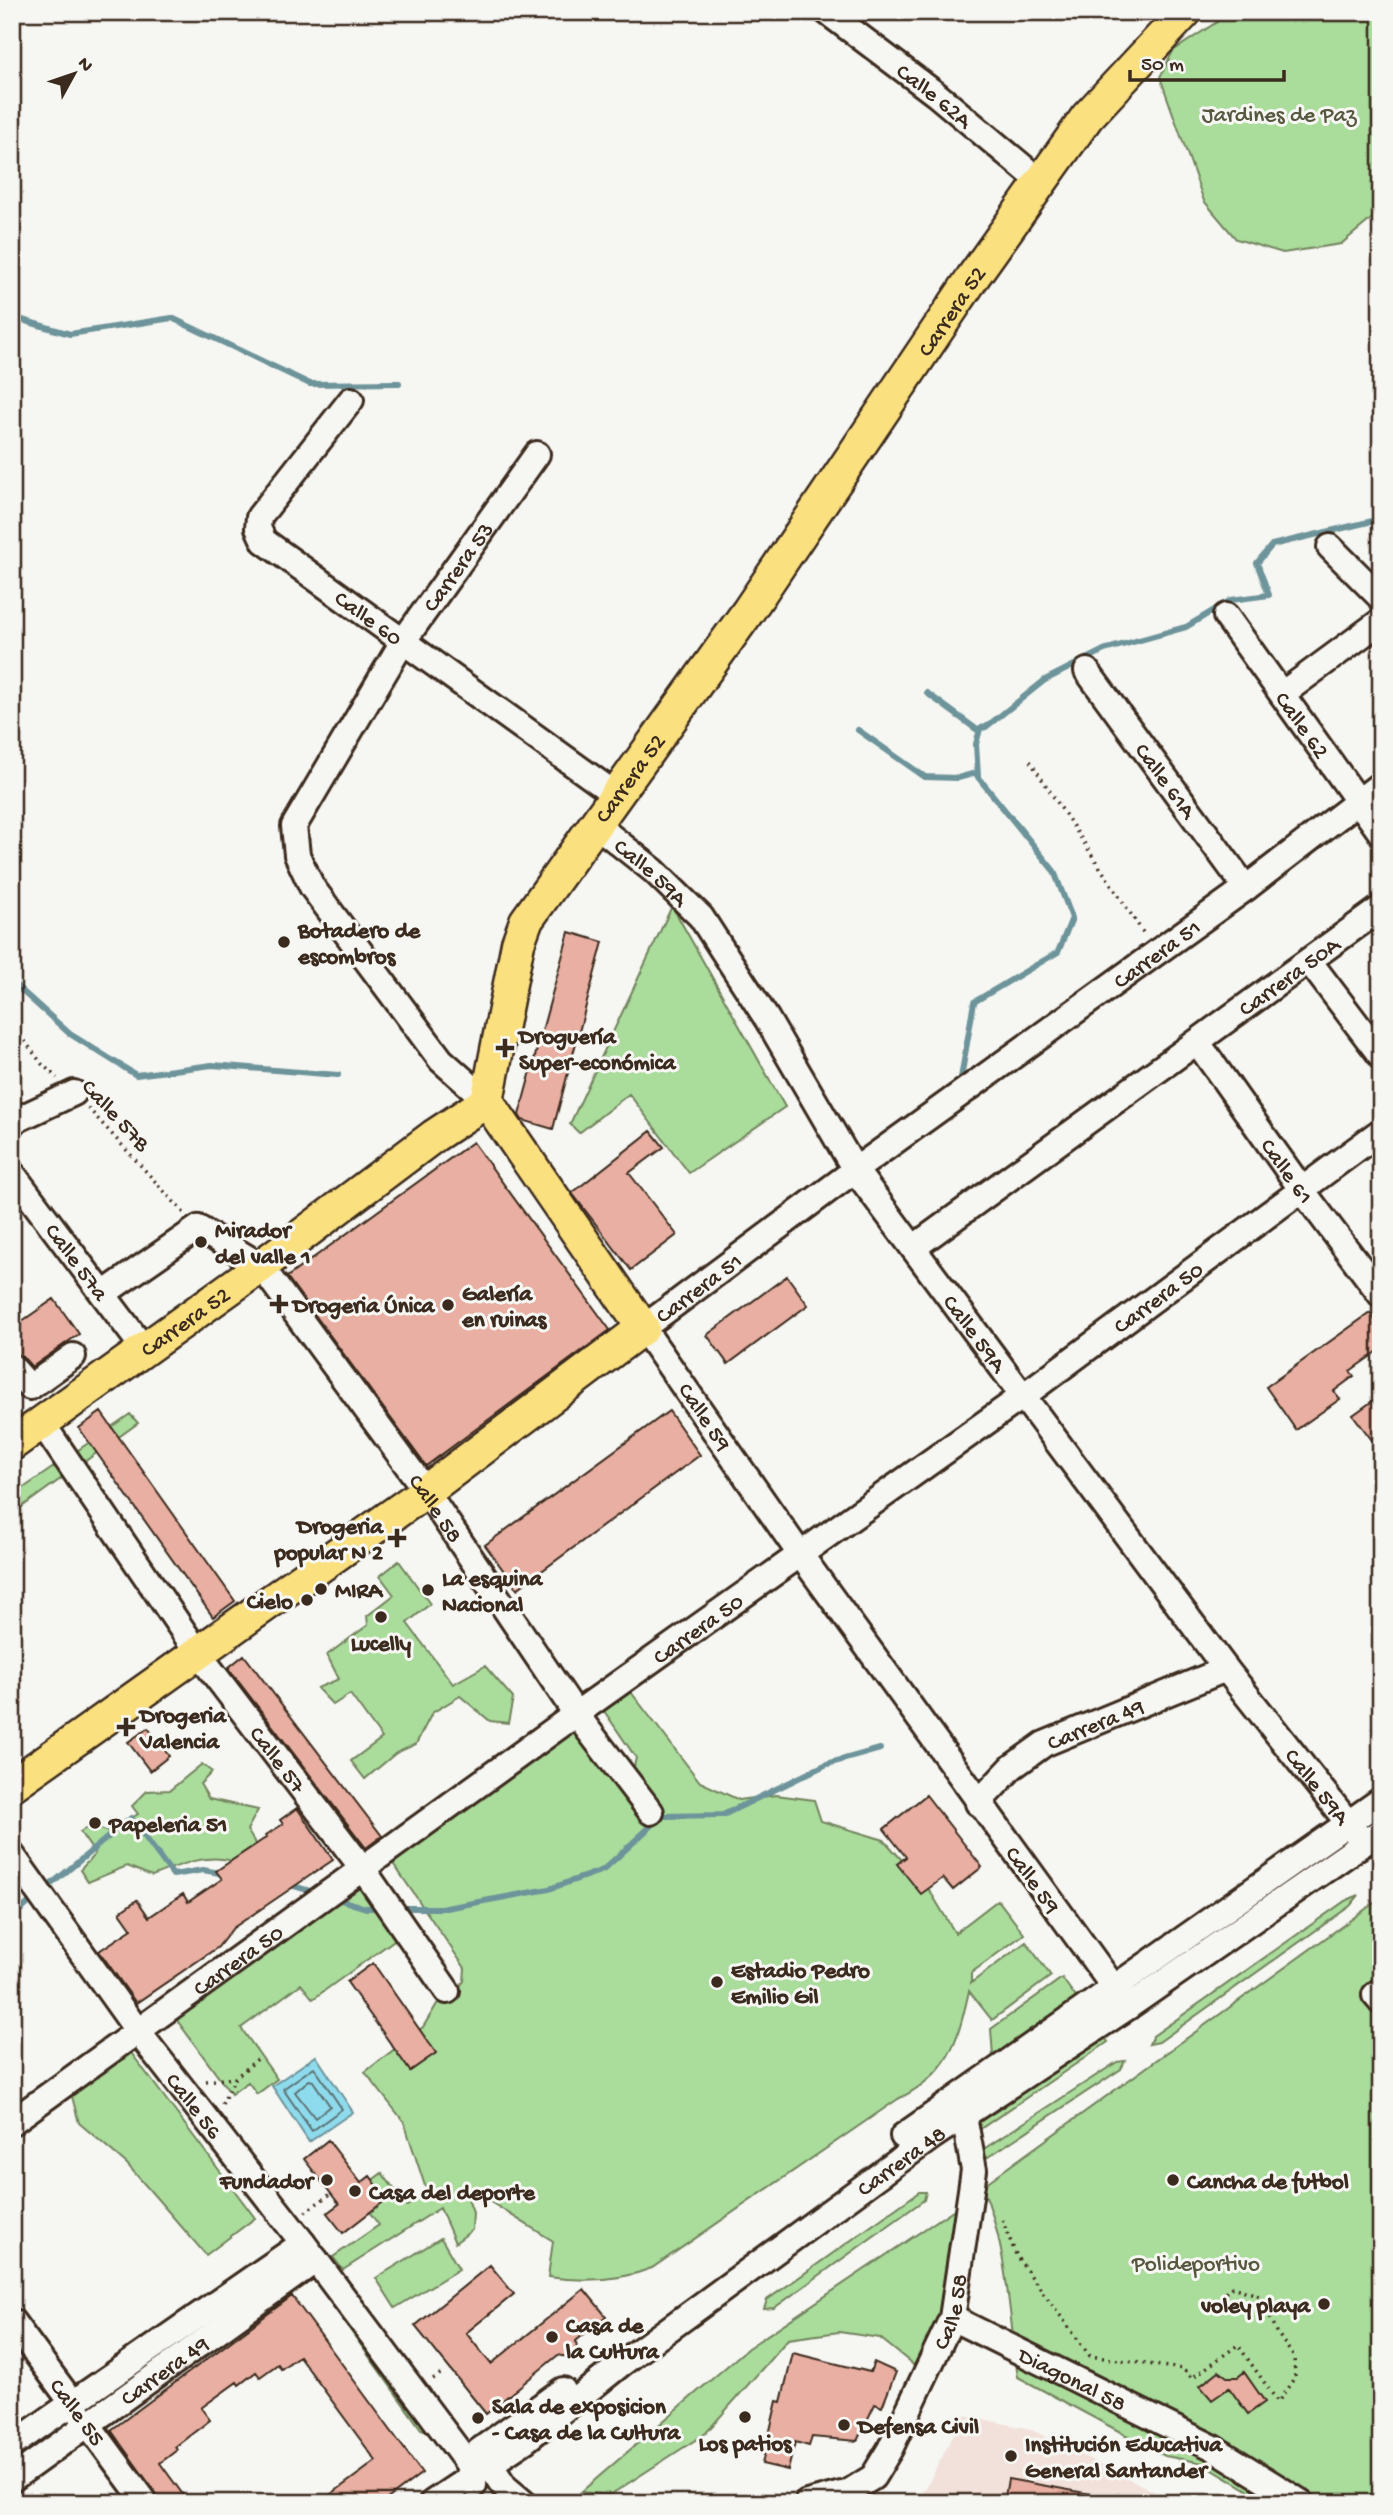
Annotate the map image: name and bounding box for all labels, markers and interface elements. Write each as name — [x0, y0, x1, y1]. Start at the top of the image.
north arrow — [38, 38, 108, 108]
scale bar — [1130, 38, 1284, 82]
text: N — [72, 53, 97, 77]
text: 50 m — [1141, 54, 1184, 79]
street label: Calle 62A — [890, 59, 977, 136]
park label: Jardines de Paz — [1202, 103, 1357, 130]
street label: Carrera 52 — [913, 262, 993, 363]
street label: Carrera 53 — [419, 518, 501, 618]
street label: Calle 60 — [328, 586, 407, 653]
street label: Calle 62 — [1267, 688, 1333, 765]
street label: Carrera 52 — [591, 730, 673, 829]
street label: Calle 61A — [1127, 739, 1201, 826]
street label: Calle 59A — [607, 834, 693, 915]
street label: Carrera 51 — [1109, 915, 1207, 996]
place label: Botadero de escombros — [297, 919, 421, 972]
street label: Carrera 50A — [1235, 932, 1348, 1024]
marker: Botadero de escombros — [276, 934, 292, 950]
place label: Droguería Super-económica — [517, 1025, 677, 1078]
marker: Droguería Super-económica — [497, 1040, 513, 1056]
street label: Calle 57B — [74, 1075, 155, 1159]
street label: Calle 61 — [1253, 1134, 1318, 1210]
street label: Calle 57a — [38, 1219, 114, 1308]
place label: Mirador del valle 1 — [215, 1219, 311, 1272]
marker: Mirador del valle 1 — [193, 1234, 209, 1250]
street label: Carrera 51 — [651, 1249, 749, 1331]
street label: Carrera 50 — [1109, 1257, 1210, 1341]
place label: Galería en ruinas — [461, 1282, 548, 1335]
street label: Carrera 52 — [137, 1283, 236, 1365]
street label: Calle 59A — [935, 1290, 1012, 1380]
place label: Drogeria Única — [291, 1294, 435, 1321]
marker: Drogeria Única — [271, 1296, 287, 1312]
marker: Galería en ruinas — [440, 1297, 456, 1313]
street label: Calle 59 — [671, 1379, 736, 1458]
street label: Calle 58 — [401, 1470, 467, 1549]
place label: Drogeria popular N 2 — [273, 1515, 384, 1568]
marker: Drogeria popular N 2 — [389, 1530, 405, 1546]
place label: La esquina Nacional — [442, 1567, 543, 1620]
place label: MIRA — [335, 1579, 384, 1606]
marker: MIRA — [313, 1581, 329, 1597]
marker: La esquina Nacional — [420, 1582, 436, 1598]
street label: Carrera 50 — [649, 1589, 750, 1672]
place label: Cielo — [247, 1590, 293, 1617]
marker: Cielo — [299, 1592, 315, 1608]
marker: Lucelly — [373, 1609, 389, 1625]
place label: Lucelly — [351, 1632, 412, 1659]
street label: Carrera 49 — [1044, 1694, 1149, 1758]
place label: Drogeria Valencia — [138, 1704, 227, 1757]
marker: Drogeria Valencia — [118, 1719, 134, 1735]
street label: Calle 57 — [242, 1722, 311, 1800]
street label: Calle 59A — [1277, 1744, 1355, 1832]
place label: Papeleria 51 — [107, 1813, 227, 1840]
marker: Papeleria 51 — [87, 1815, 103, 1831]
street label: Calle 59 — [998, 1842, 1065, 1920]
street label: Carrera 50 — [189, 1920, 290, 2004]
place label: Estadio Pedro Emilio Gil — [731, 1959, 870, 2012]
marker: Estadio Pedro Emilio Gil — [709, 1974, 725, 1990]
street label: Calle 56 — [158, 2069, 227, 2146]
street label: Carrera 48 — [853, 2121, 952, 2204]
place label: Fundador — [219, 2170, 316, 2197]
place label: Cancha de futbol — [1187, 2170, 1349, 2197]
marker: Fundador — [319, 2172, 335, 2188]
marker: Cancha de futbol — [1165, 2172, 1181, 2188]
place label: Casa del deporte — [369, 2181, 536, 2208]
marker: Casa del deporte — [347, 2183, 363, 2199]
park label: Polideportivo — [1131, 2252, 1260, 2279]
street label: Calle 58 — [929, 2272, 975, 2355]
place label: voley playa — [1200, 2294, 1311, 2321]
marker: voley playa — [1316, 2296, 1332, 2312]
place label: Casa de la Cultura — [565, 2314, 660, 2367]
marker: Casa de la Cultura — [544, 2329, 560, 2345]
street label: Carrera 49 — [116, 2331, 216, 2413]
street label: Diagonal 58 — [1011, 2342, 1130, 2419]
street label: Calle 55 — [42, 2374, 109, 2452]
place label: Sala de exposicion - Casa de la Cultura — [492, 2395, 681, 2448]
marker: Los patios — [737, 2409, 753, 2425]
marker: Sala de exposicion - Casa de la Cultura — [470, 2410, 486, 2426]
place label: Defensa Civil — [856, 2415, 979, 2442]
marker: Defensa Civil — [836, 2417, 852, 2433]
place label: Los patios — [698, 2432, 793, 2459]
place label: Institución Educativa General Santander — [1025, 2433, 1223, 2486]
marker: Institución Educativa General Santander — [1003, 2448, 1019, 2464]

